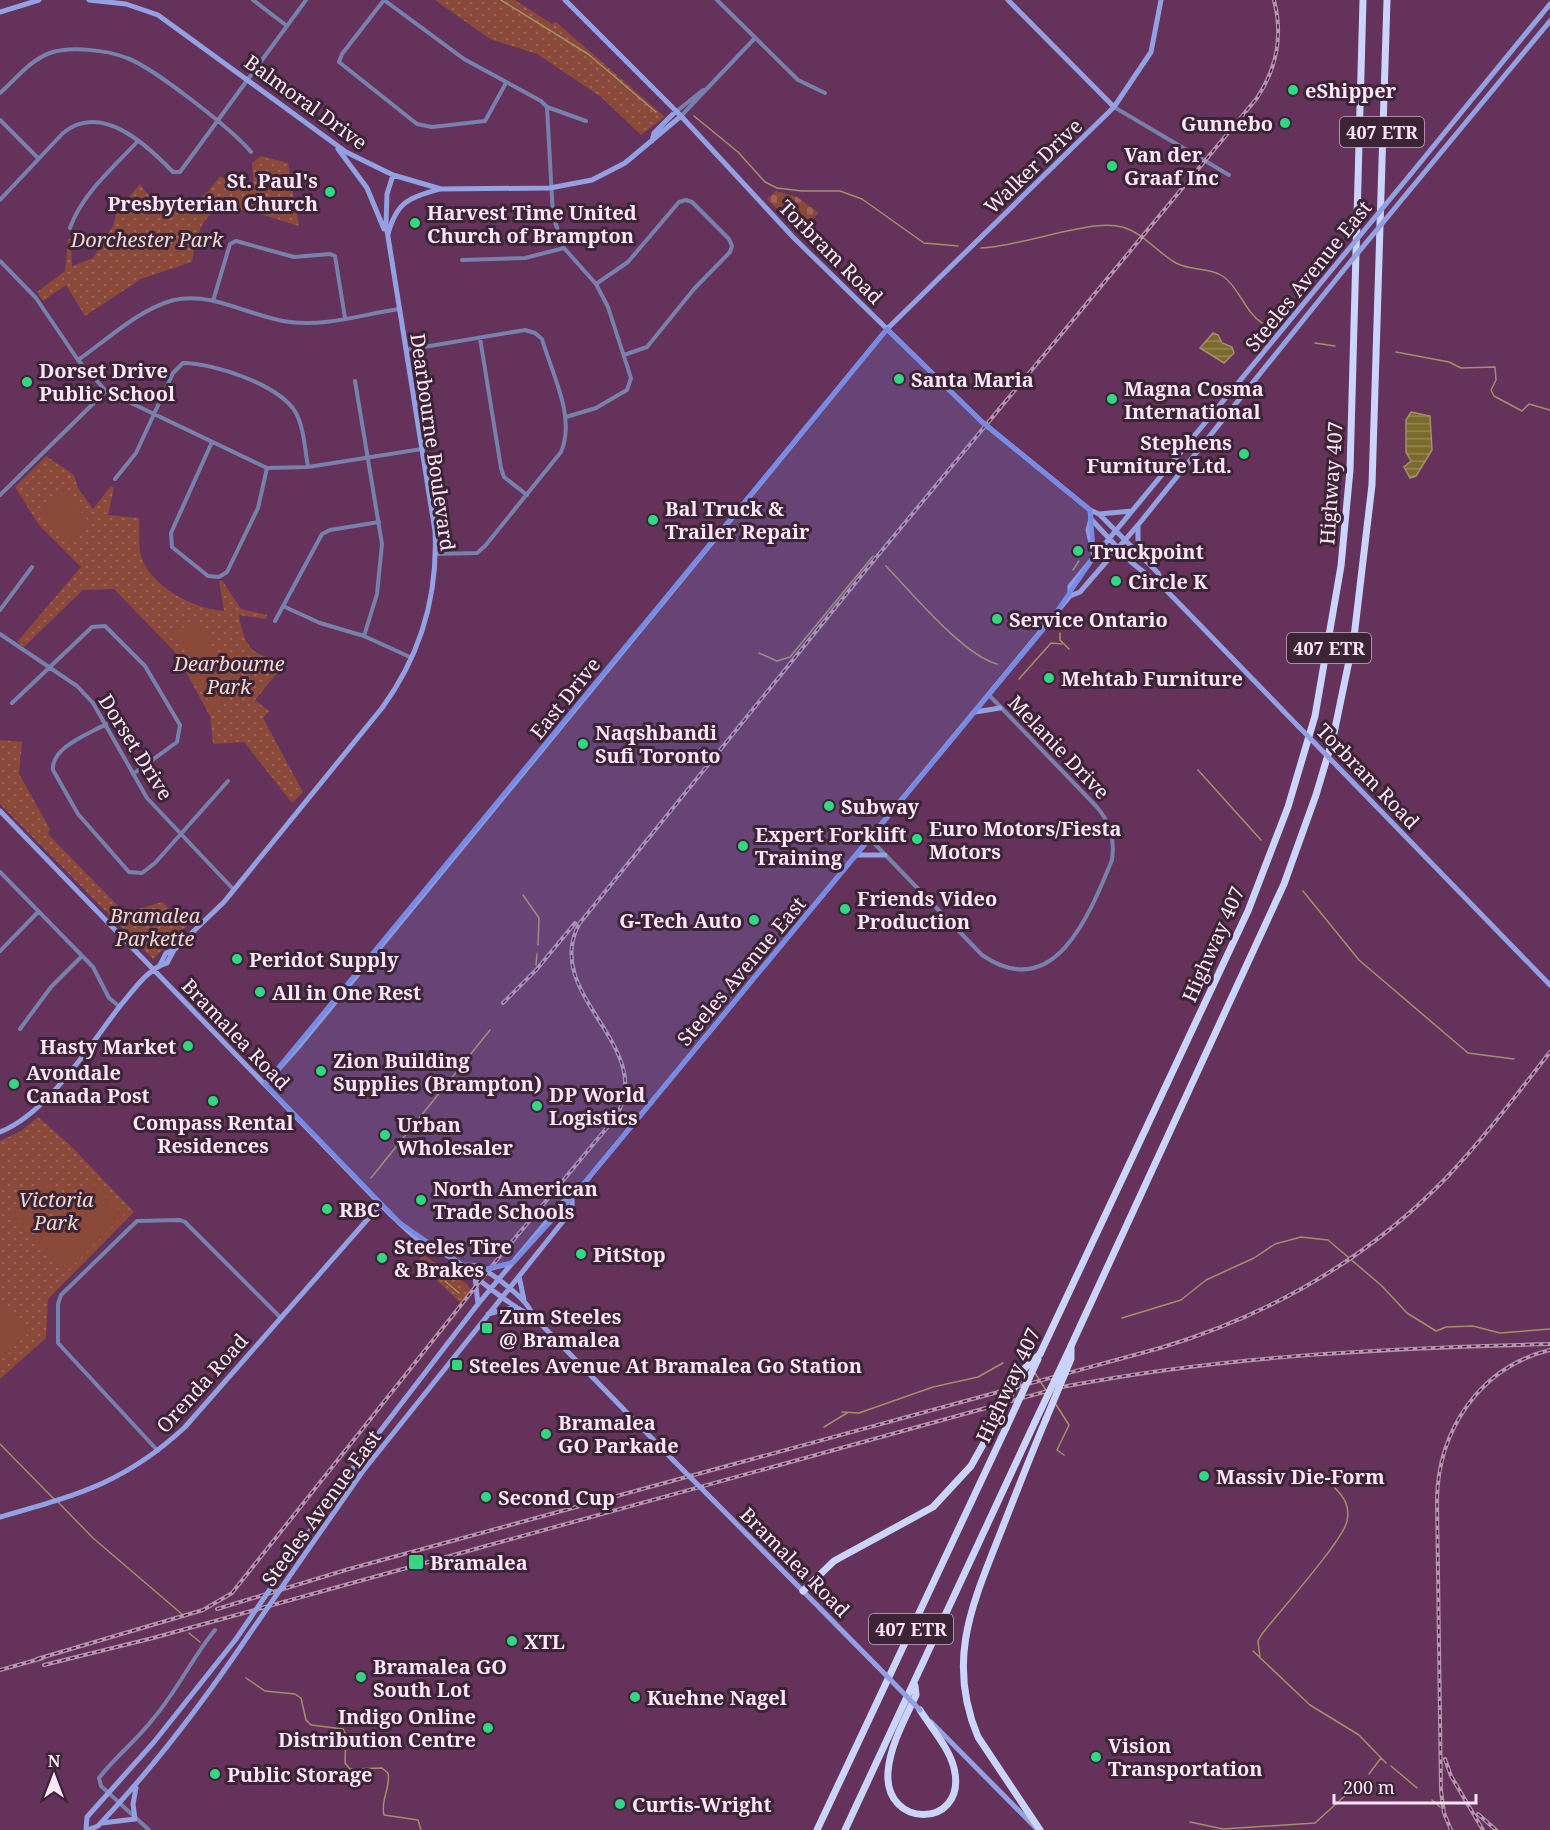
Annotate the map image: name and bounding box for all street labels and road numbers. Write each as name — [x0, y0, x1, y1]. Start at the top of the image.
street label: Balmoral Drive — [239, 48, 373, 156]
street label: Walker Drive — [978, 112, 1088, 220]
road number: 407 ETR — [1340, 117, 1424, 147]
street label: Torbram Road — [773, 194, 889, 310]
street label: Steeles Avenue East — [1239, 195, 1377, 357]
street label: Dearbourne Boulevard — [404, 331, 462, 553]
street label: Highway 407 — [1313, 420, 1349, 546]
road number: 407 ETR — [1287, 633, 1371, 663]
street label: East Drive — [524, 652, 606, 744]
street label: Dorset Drive — [93, 689, 179, 805]
street label: Melanie Drive — [1002, 689, 1116, 805]
street label: Torbram Road — [1311, 717, 1425, 835]
street label: Highway 407 — [1175, 882, 1251, 1006]
street label: Steeles Avenue East — [671, 891, 811, 1051]
street label: Bramalea Road — [176, 972, 296, 1096]
street label: Highway 407 — [970, 1323, 1046, 1447]
street label: Orenda Road — [150, 1328, 254, 1438]
street label: Steeles Avenue East — [255, 1424, 387, 1592]
street label: Bramalea Road — [734, 1501, 856, 1623]
road number: 407 ETR — [869, 1614, 953, 1644]

